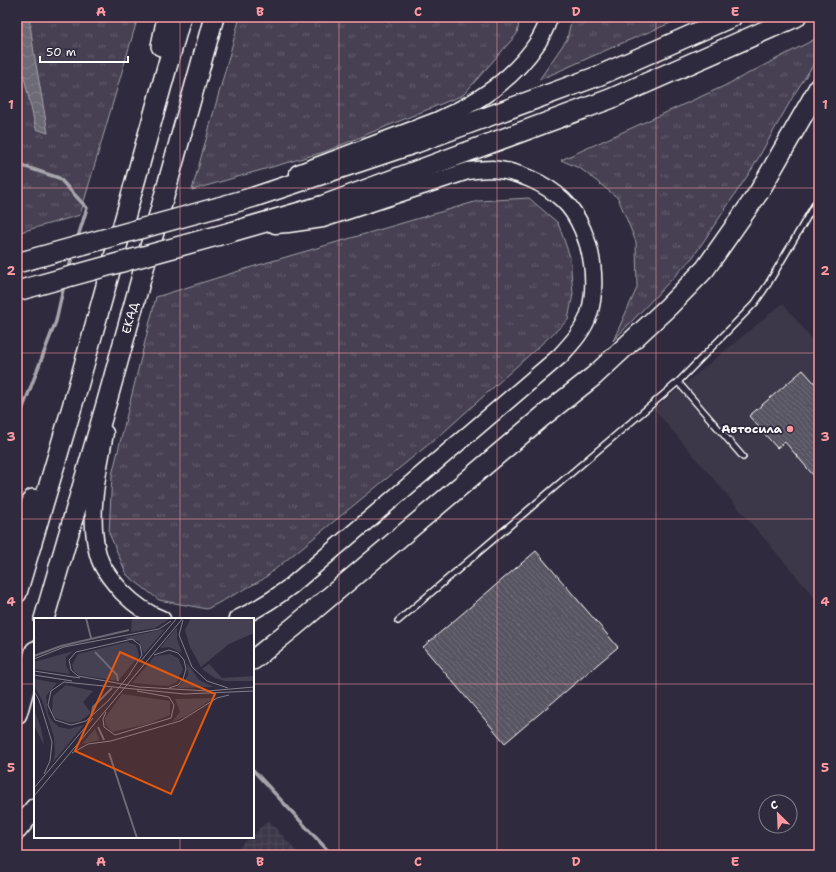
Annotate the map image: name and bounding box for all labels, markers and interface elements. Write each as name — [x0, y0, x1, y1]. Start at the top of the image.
text: A — [96, 3, 106, 20]
text: B — [256, 3, 264, 20]
text: C — [414, 3, 422, 20]
text: D — [571, 3, 581, 20]
text: E — [731, 3, 740, 20]
scale bar — [40, 38, 128, 64]
text: 50 m — [46, 44, 76, 60]
text: 1 — [8, 96, 14, 113]
text: 1 — [822, 96, 828, 113]
text: 2 — [6, 262, 16, 279]
text: 2 — [820, 262, 830, 279]
street label: ЕКАД — [118, 300, 142, 336]
place label: Автосила — [721, 421, 783, 437]
marker: Автосила — [785, 424, 795, 434]
text: 3 — [6, 428, 16, 445]
text: 3 — [820, 428, 830, 445]
text: 4 — [6, 593, 16, 610]
text: 4 — [820, 593, 830, 610]
inset map — [34, 618, 254, 838]
text: 5 — [7, 759, 15, 776]
text: 5 — [821, 759, 829, 776]
north arrow — [758, 794, 798, 834]
text: С — [768, 797, 780, 814]
text: A — [96, 853, 106, 870]
text: B — [256, 853, 264, 870]
text: C — [414, 853, 422, 870]
text: D — [571, 853, 581, 870]
text: E — [731, 853, 740, 870]

